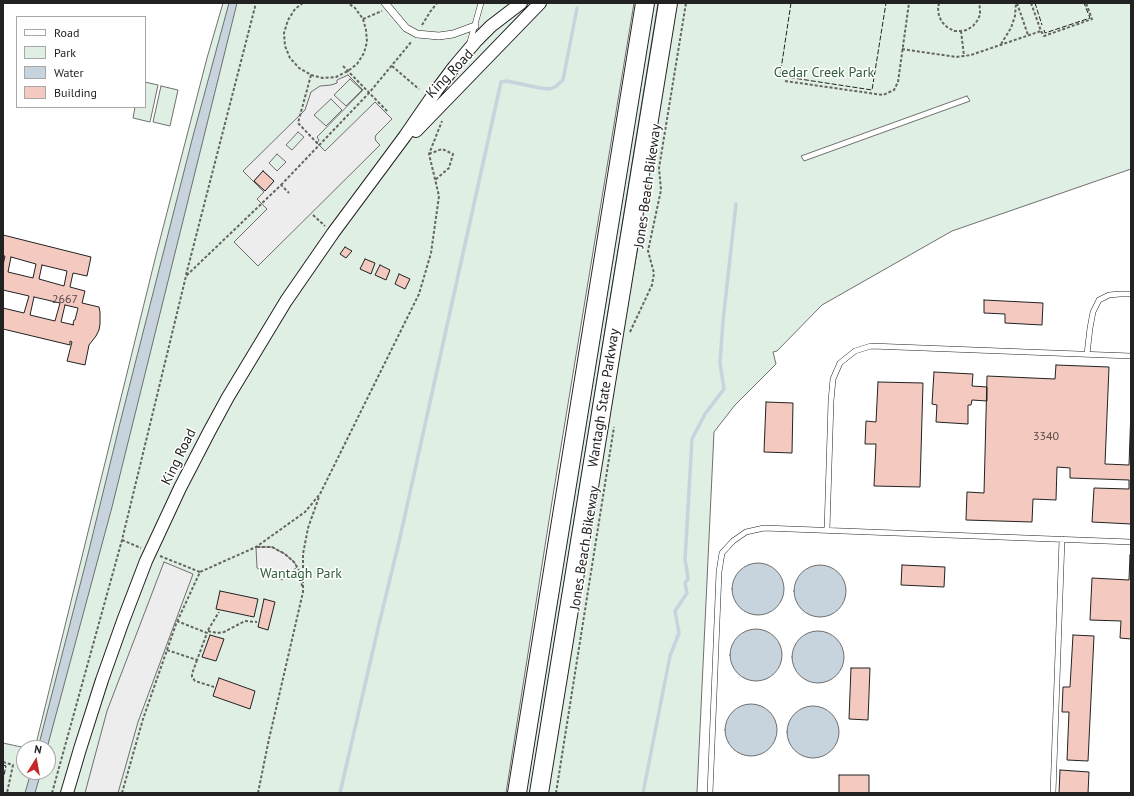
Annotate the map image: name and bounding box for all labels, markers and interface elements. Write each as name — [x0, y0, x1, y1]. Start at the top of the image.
legend — [16, 16, 146, 108]
text: Road — [54, 25, 79, 40]
text: Park — [54, 45, 76, 60]
street label: King Road — [423, 46, 477, 102]
text: Water — [54, 65, 84, 80]
park label: Cedar Creek Park — [774, 65, 874, 81]
text: Building — [54, 85, 97, 100]
street label: Jones Beach Bikeway — [631, 123, 665, 249]
house number: 2667 — [52, 293, 78, 307]
street label: Wantagh State Parkway — [585, 327, 623, 469]
street label: King Road — [158, 426, 200, 488]
house number: 3340 — [1033, 430, 1059, 444]
street label: Jones Beach Bikeway — [567, 485, 603, 611]
park label: Wantagh Park — [260, 566, 342, 582]
north arrow — [16, 740, 56, 780]
text: N — [33, 742, 43, 757]

